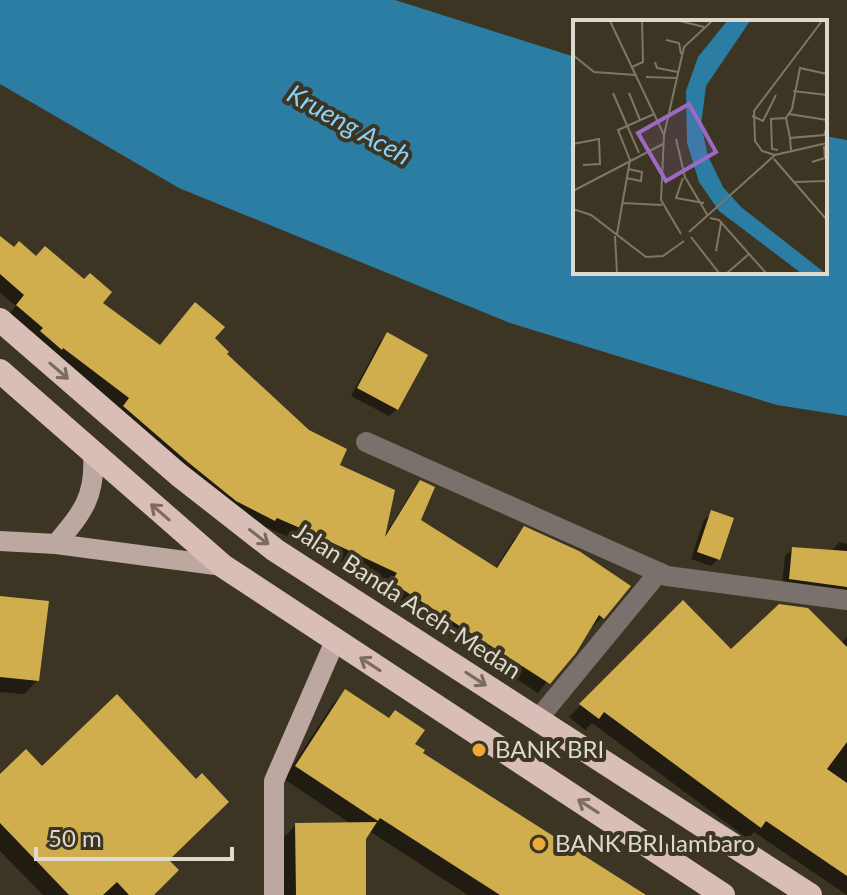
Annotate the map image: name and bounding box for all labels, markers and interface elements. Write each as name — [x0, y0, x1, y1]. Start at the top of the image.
inset map — [573, 20, 827, 274]
water label: Krueng Aceh — [282, 77, 417, 171]
one-way arrow — [48, 362, 69, 380]
one-way arrow — [150, 503, 170, 521]
street label: Jalan Banda Aceh-Medan — [289, 515, 527, 684]
one-way arrow — [248, 528, 269, 546]
one-way arrow — [360, 655, 382, 672]
one-way arrow — [465, 671, 487, 688]
place label: BANK BRI — [495, 734, 604, 763]
marker: BANK BRI — [470, 741, 488, 759]
one-way arrow — [577, 798, 599, 814]
scale bar — [36, 811, 232, 861]
text: 50 m — [48, 823, 102, 852]
place label: BANK BRI lambaro — [555, 828, 755, 857]
marker: BANK BRI lambaro — [530, 835, 548, 853]

